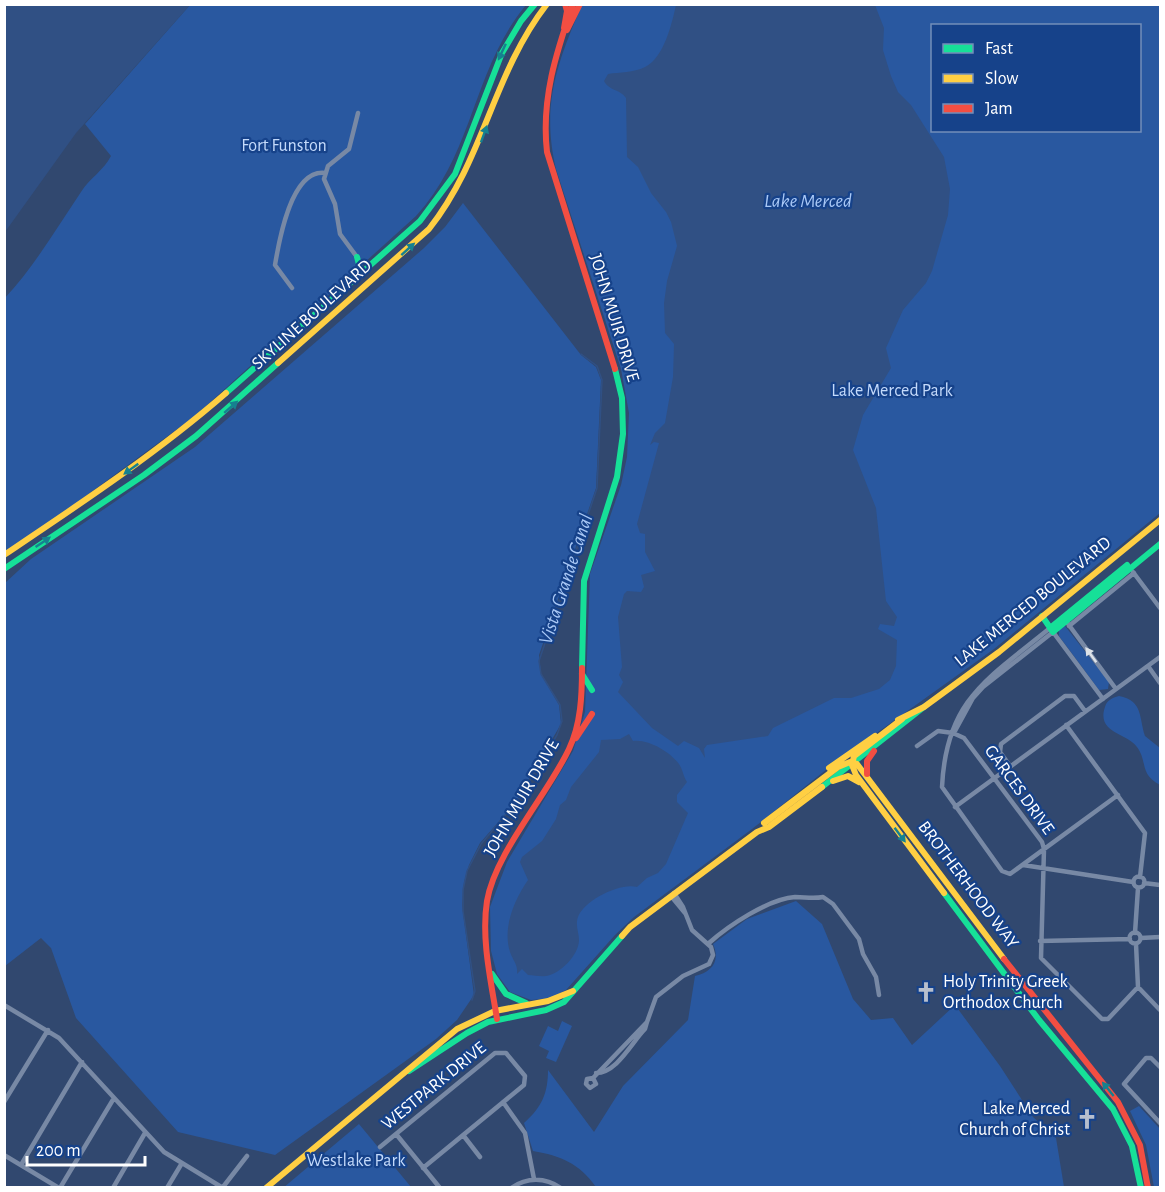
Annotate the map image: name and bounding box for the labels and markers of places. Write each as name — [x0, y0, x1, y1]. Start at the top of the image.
place label: Holy Trinity Greek Orthodox Church — [943, 973, 1069, 1012]
church icon: Holy Trinity Greek Orthodox Church — [914, 980, 938, 1004]
place label: Lake Merced Church of Christ — [959, 1100, 1070, 1139]
church icon: Lake Merced Church of Christ — [1075, 1107, 1099, 1131]

